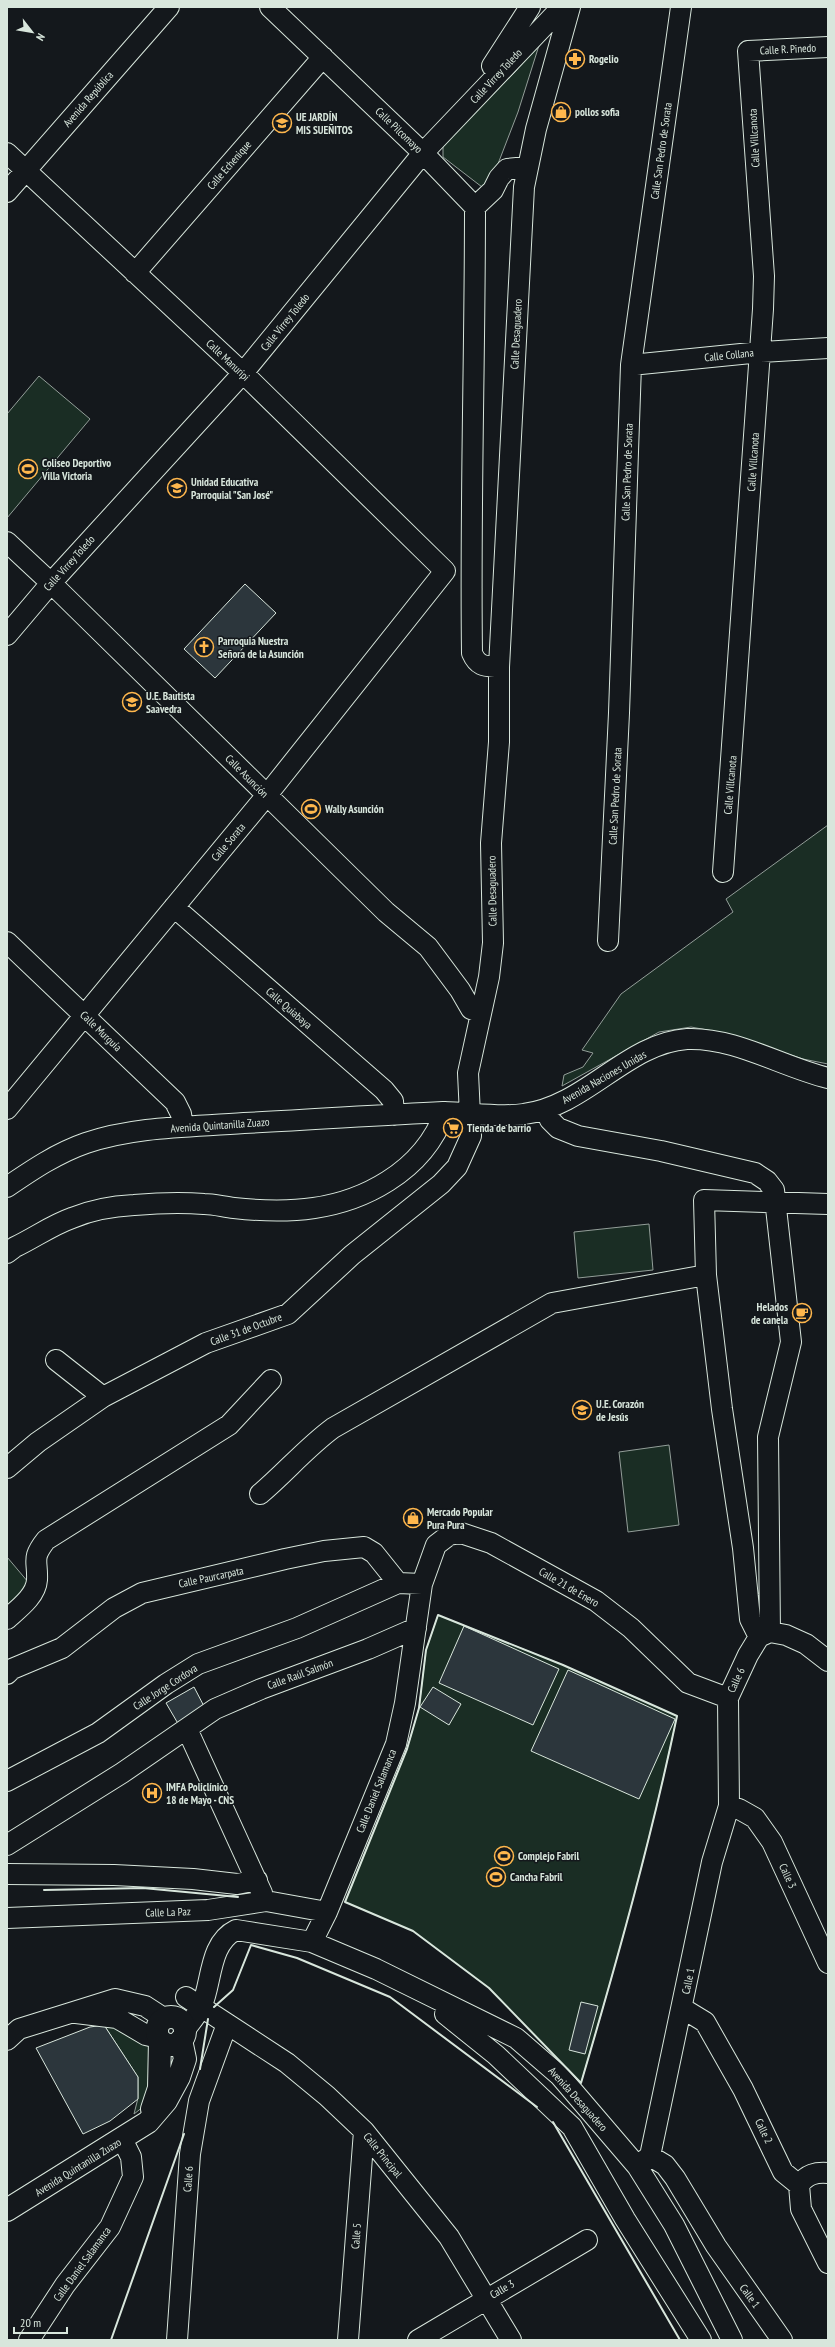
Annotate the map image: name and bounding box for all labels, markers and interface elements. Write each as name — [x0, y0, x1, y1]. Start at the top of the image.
north arrow — [12, 12, 52, 52]
text: N — [33, 31, 48, 43]
street label: Calle R. Pinedo — [759, 41, 817, 57]
street label: Calle Virrey Toledo — [467, 45, 525, 106]
pharmacy icon: Rogelio — [564, 48, 586, 70]
place label: Rogelio — [589, 52, 619, 66]
street label: Avenida República — [60, 68, 116, 130]
shop icon: pollos sofia — [550, 101, 572, 123]
street label: Calle San Pedro de Sorata — [647, 102, 675, 200]
street label: Calle Pilcomayo — [373, 104, 426, 156]
place label: pollos sofia — [575, 105, 620, 119]
street label: Calle Villcanota — [745, 108, 763, 168]
place label: UE JARDÍN MIS SUEÑITOS — [296, 110, 353, 137]
school or university icon: UE JARDÍN MIS SUEÑITOS — [271, 112, 293, 134]
street label: Calle Echenique — [204, 137, 254, 192]
street label: Calle Virrey Toledo — [258, 290, 313, 354]
street label: Calle Desaguadero — [507, 298, 525, 370]
street label: Calle Manuripi — [203, 336, 253, 384]
street label: Calle Collana — [704, 345, 754, 365]
street label: Calle San Pedro de Sorata — [618, 423, 636, 521]
street label: Calle Villcanota — [744, 432, 762, 492]
place label: Coliseo Deportivo Villa Victoria — [41, 456, 111, 483]
sports icon: Coliseo Deportivo Villa Victoria — [17, 458, 39, 480]
place label: Unidad Educativa Parroquial "San José" — [191, 475, 273, 502]
school or university icon: Unidad Educativa Parroquial "San José" — [166, 477, 188, 499]
street label: Calle Virrey Toledo — [40, 532, 98, 594]
place label: Parroquia Nuestra Señora de la Asunción — [218, 634, 304, 661]
church icon: Parroquia Nuestra Señora de la Asunción — [193, 636, 215, 658]
place label: U.E. Bautista Saavedra — [146, 689, 195, 716]
school or university icon: U.E. Bautista Saavedra — [121, 691, 143, 713]
street label: Calle San Pedro de Sorata — [605, 747, 625, 845]
street label: Calle Asunción — [222, 751, 272, 801]
street label: Calle Villcanota — [720, 755, 740, 815]
sports icon: Wally Asunción — [300, 798, 322, 820]
place label: Wally Asunción — [324, 802, 384, 816]
street label: Calle Sorata — [208, 820, 248, 864]
street label: Calle Desaguadero — [484, 855, 500, 926]
street label: Calle Quiabaya — [263, 984, 315, 1032]
street label: Calle Murguía — [77, 1008, 125, 1054]
street label: Avenida Naciones Unidas — [559, 1047, 649, 1107]
street label: Avenida Quintanilla Zuazo — [170, 1115, 270, 1135]
supermarket icon: Tienda de barrio — [442, 1117, 464, 1139]
place label: Tienda de barrio — [467, 1121, 531, 1135]
place label: Helados de canela — [751, 1300, 788, 1327]
cafe icon: Helados de canela — [791, 1302, 813, 1324]
street label: Calle 31 de Octubre — [208, 1309, 284, 1348]
place label: U.E. Corazón de Jesús — [596, 1397, 644, 1424]
school or university icon: U.E. Corazón de Jesús — [571, 1399, 593, 1421]
place label: Mercado Popular Pura Pura — [427, 1505, 494, 1532]
shop icon: Mercado Popular Pura Pura — [402, 1507, 424, 1529]
street label: Calle Paurcarpata — [177, 1563, 245, 1591]
street label: Calle 21 de Enero — [536, 1564, 602, 1610]
street label: Calle Raúl Salmón — [265, 1656, 335, 1692]
street label: Calle Jorge Cordova — [130, 1661, 200, 1713]
street label: Calle 6 — [724, 1665, 748, 1695]
street label: Calle Daniel Salamanca — [353, 1747, 399, 1835]
place label: IMFA Policlínico 18 de Mayo - CNS — [166, 1780, 234, 1807]
hospital icon: IMFA Policlínico 18 de Mayo - CNS — [141, 1782, 163, 1804]
sports icon: Complejo Fabril — [493, 1845, 515, 1867]
place label: Complejo Fabril — [518, 1849, 580, 1863]
street label: Calle 3 — [776, 1861, 800, 1891]
sports icon: Cancha Fabril — [485, 1866, 507, 1888]
place label: Cancha Fabril — [510, 1870, 563, 1884]
street label: Calle La Paz — [145, 1904, 191, 1920]
street label: Calle 1 — [678, 1967, 698, 1995]
street label: Avenida Desaguadero — [545, 2064, 611, 2134]
street label: Calle 2 — [752, 2116, 776, 2146]
street label: Calle Principal — [360, 2130, 406, 2181]
street label: Avenida Quintanilla Zuazo — [32, 2135, 124, 2199]
street label: Calle 6 — [180, 2165, 196, 2193]
street label: Calle 5 — [348, 2222, 364, 2250]
street label: Calle Daniel Salamanca — [50, 2224, 114, 2304]
street label: Calle 3 — [487, 2276, 517, 2302]
street label: Calle 1 — [737, 2281, 763, 2311]
scale bar — [14, 2309, 67, 2335]
text: 20 m — [20, 2315, 41, 2330]

